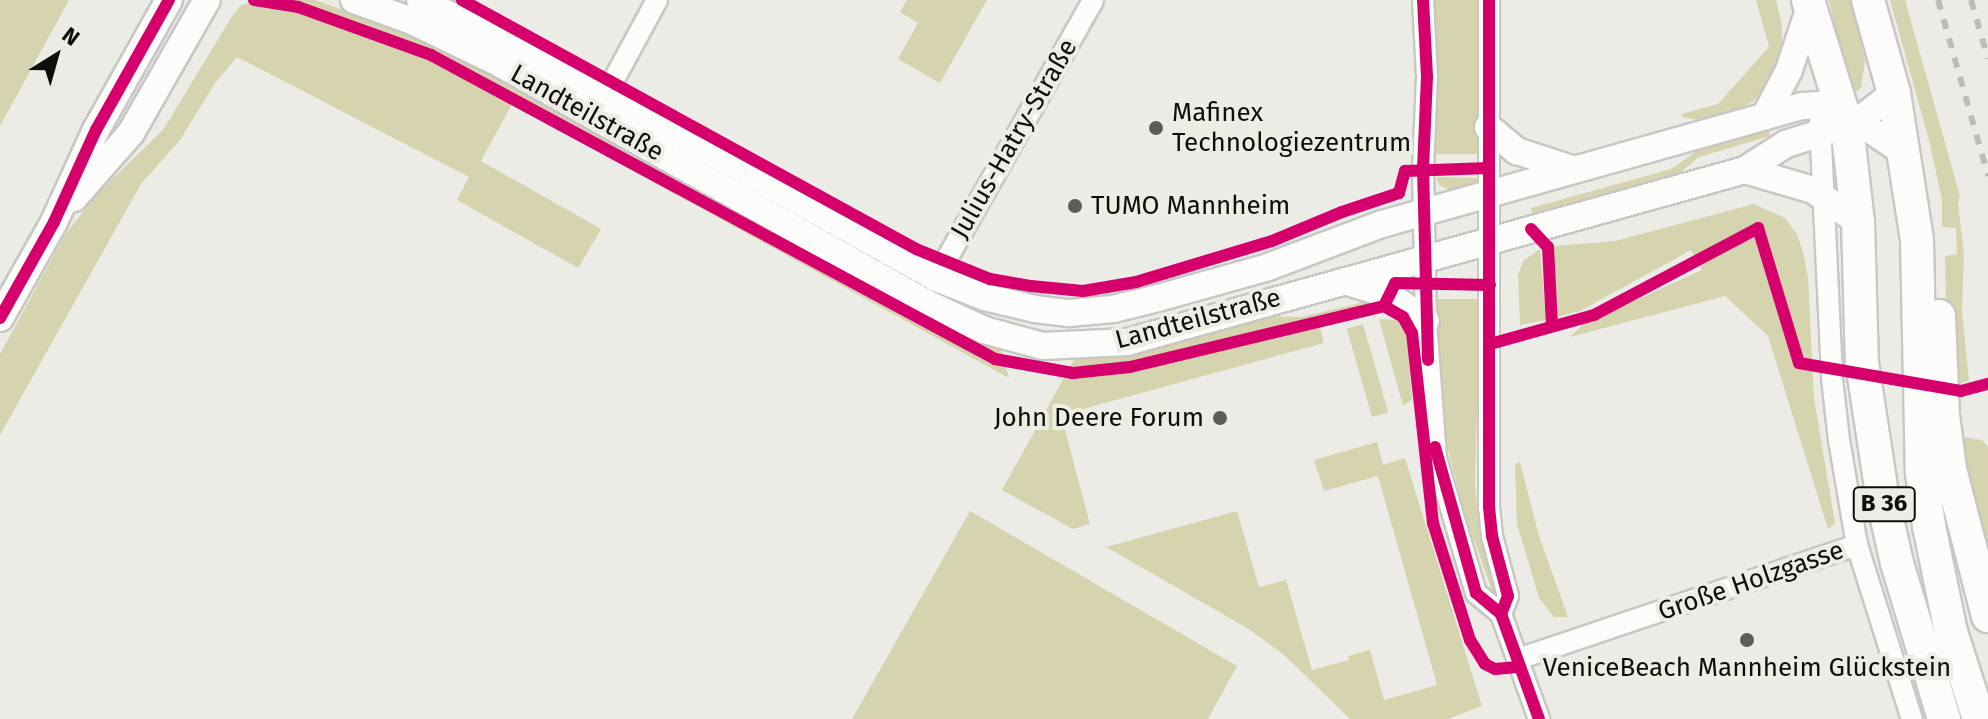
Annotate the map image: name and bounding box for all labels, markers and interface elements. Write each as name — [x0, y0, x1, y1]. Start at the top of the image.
north arrow — [16, 16, 96, 96]
text: N — [57, 21, 85, 52]
street label: Julius-Hatry-Straße — [944, 34, 1084, 244]
street label: Landteilstraße — [505, 58, 669, 168]
place label: Mafinex Technologiezentrum — [1172, 97, 1411, 158]
marker: Mafinex Technologiezentrum — [1147, 119, 1165, 137]
place label: TUMO Mannheim — [1091, 190, 1290, 222]
marker: TUMO Mannheim — [1066, 197, 1084, 215]
street label: Landteilstraße — [1112, 282, 1284, 356]
place label: John Deere Forum — [994, 402, 1204, 434]
marker: John Deere Forum — [1211, 409, 1229, 427]
road number: B 36 — [1852, 484, 1916, 524]
street label: Große Holzgasse — [1654, 535, 1848, 627]
marker: VeniceBeach Mannheim Glückstein — [1738, 631, 1756, 649]
place label: VeniceBeach Mannheim Glückstein — [1543, 652, 1951, 684]

